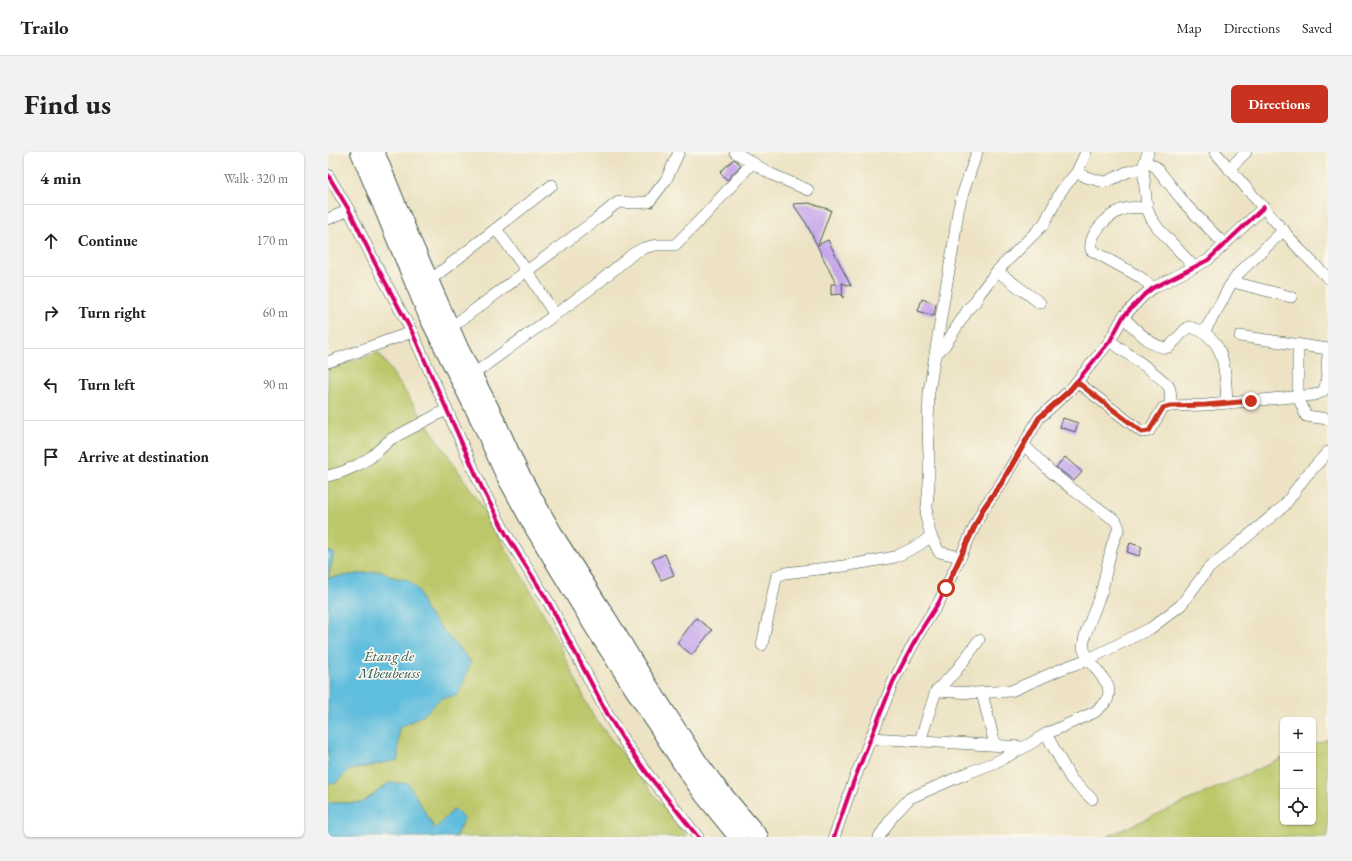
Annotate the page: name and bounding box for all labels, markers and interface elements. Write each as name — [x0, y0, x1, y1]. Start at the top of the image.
text: Trailo — [20, 15, 69, 40]
text: Map — [1176, 19, 1202, 37]
text: Directions — [1224, 19, 1280, 37]
text: Saved — [1302, 19, 1332, 37]
button: Directions — [1231, 85, 1328, 123]
text: Find us — [24, 86, 111, 122]
text: 4 min — [40, 167, 81, 189]
text: Walk · 320 m — [224, 170, 288, 187]
icon: ahead — [40, 230, 62, 252]
text: Continue — [78, 231, 138, 250]
text: 170 m — [257, 232, 288, 249]
icon: right — [40, 302, 62, 324]
text: Turn right — [78, 303, 146, 322]
text: 60 m — [263, 304, 288, 321]
icon: left — [40, 374, 62, 396]
text: Turn left — [78, 375, 135, 394]
text: 90 m — [263, 376, 288, 393]
route end — [1242, 392, 1260, 410]
icon: arrive — [40, 446, 62, 468]
text: Arrive at destination — [78, 447, 209, 466]
route start — [937, 579, 955, 597]
water label: Étang de Mbeubeuss — [357, 646, 421, 682]
map controls — [1280, 717, 1316, 825]
button: + — [1280, 717, 1316, 753]
button: − — [1280, 753, 1316, 789]
button: locate — [1280, 789, 1316, 825]

